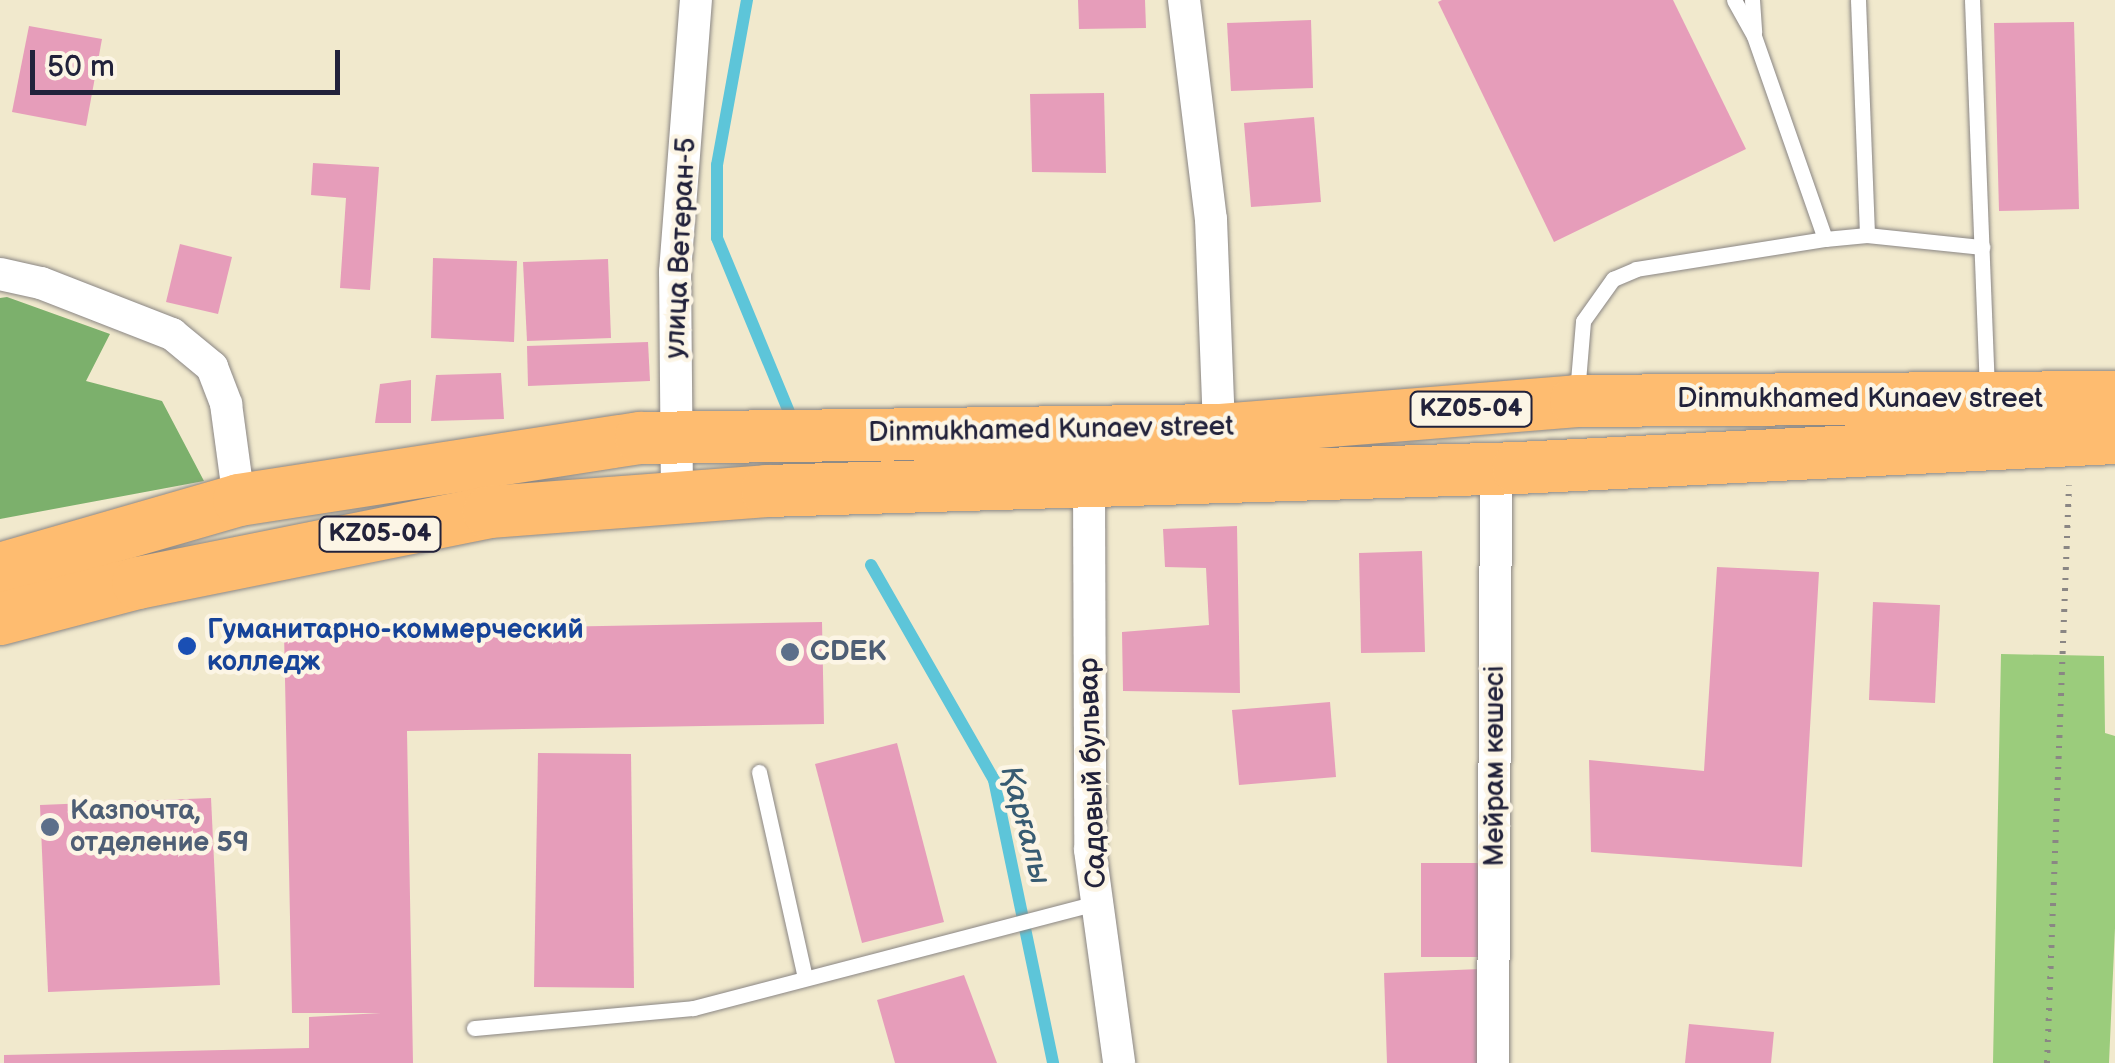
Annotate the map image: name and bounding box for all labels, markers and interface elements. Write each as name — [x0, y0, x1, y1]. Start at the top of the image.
scale bar — [35, 30, 345, 92]
text: 50 m — [47, 49, 115, 85]
street label: улица Ветеран-5 — [658, 137, 704, 359]
street label: Dinmukhamed Kunaev street — [1677, 382, 2043, 416]
road number: KZ05-04 — [1408, 389, 1534, 429]
street label: Dinmukhamed Kunaev street — [868, 410, 1234, 450]
road number: KZ05-04 — [318, 514, 442, 554]
place label: Гуманитарно-коммерческий колледж — [207, 613, 584, 679]
marker: Гуманитарно-коммерческий колледж — [176, 635, 198, 657]
place label: CDEK — [810, 635, 887, 669]
marker: CDEK — [779, 641, 801, 663]
street label: Садовый бульвар — [1072, 657, 1114, 889]
street label: Мейрам көшесі — [1478, 665, 1512, 867]
water label: Қарғалы — [992, 762, 1058, 888]
place label: Казпочта, отделение 59 — [70, 794, 249, 860]
marker: Казпочта, отделение 59 — [39, 816, 61, 838]

